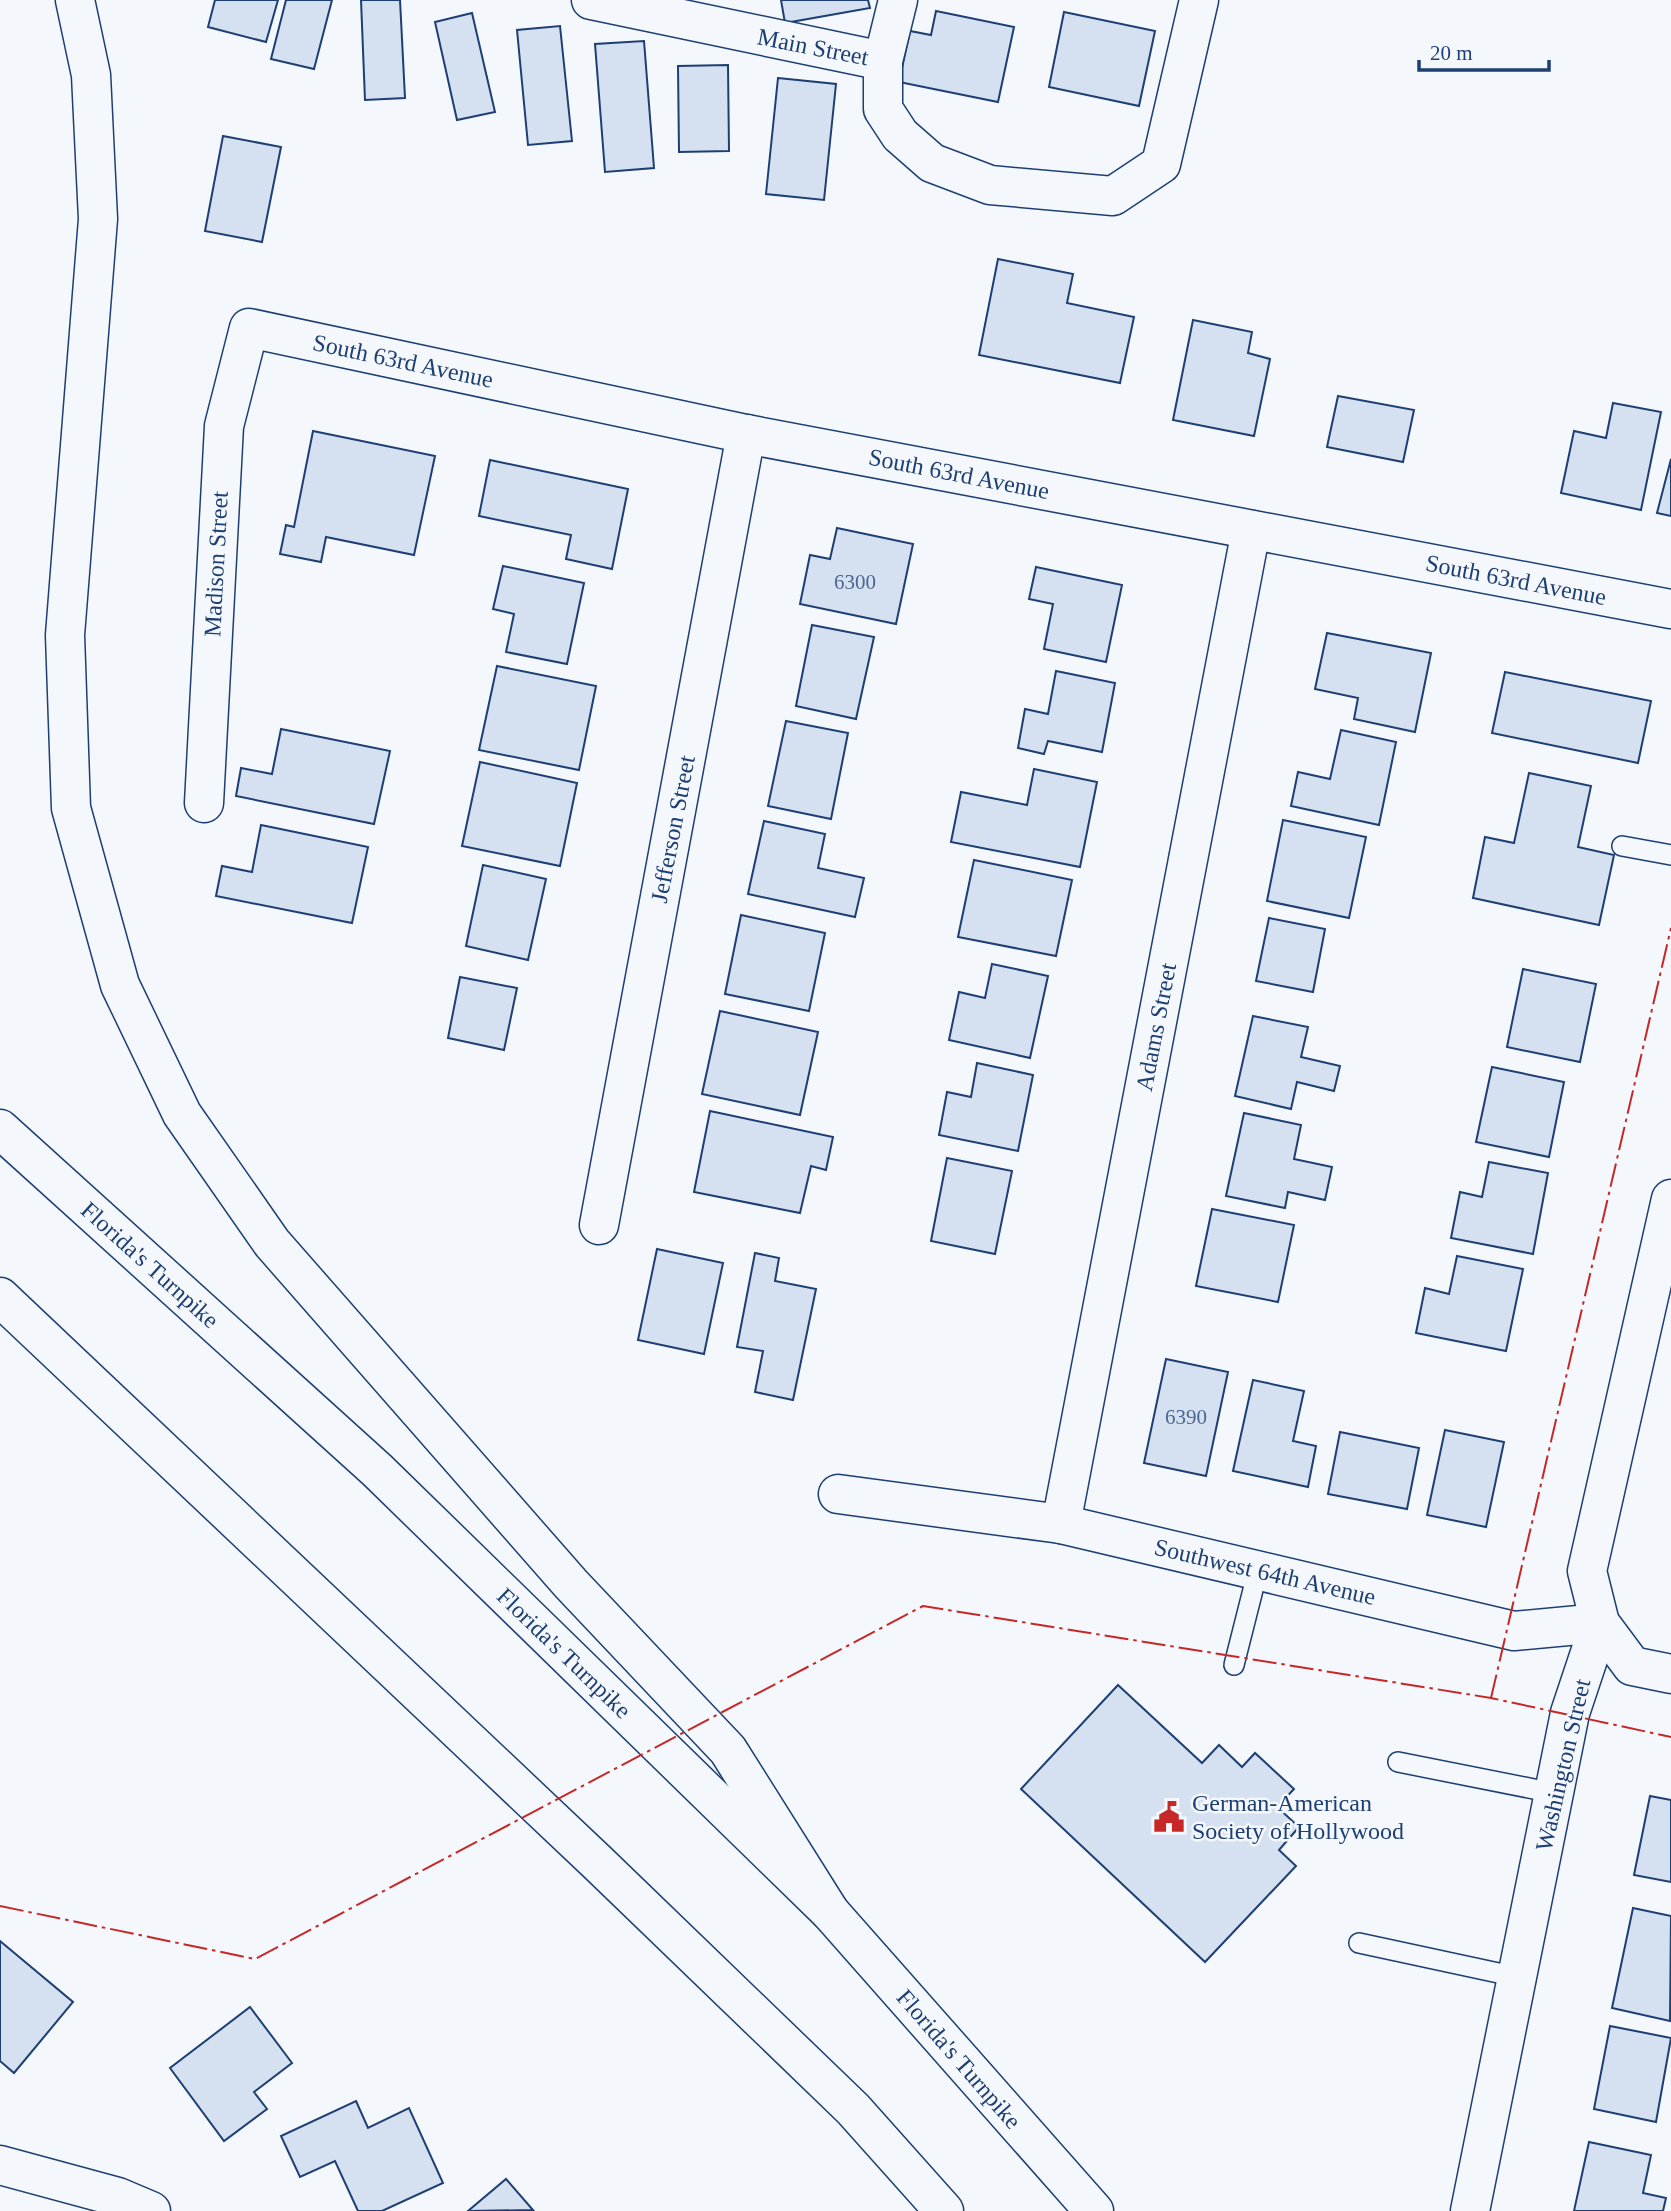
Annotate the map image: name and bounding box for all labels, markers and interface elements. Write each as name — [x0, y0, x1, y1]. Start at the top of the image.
street label: Main Street — [755, 23, 871, 71]
scale bar — [1419, 28, 1548, 72]
text: 20 m — [1430, 41, 1473, 65]
street label: South 63rd Avenue — [311, 329, 495, 393]
street label: South 63rd Avenue — [866, 444, 1052, 504]
street label: Madison Street — [199, 490, 233, 638]
street label: South 63rd Avenue — [1423, 550, 1609, 610]
house number: 6300 — [834, 570, 876, 594]
street label: Jefferson Street — [646, 753, 700, 905]
street label: Adams Street — [1131, 960, 1181, 1093]
street label: Florida's Turnpike — [76, 1197, 224, 1333]
house number: 6390 — [1165, 1405, 1207, 1429]
street label: Southwest 64th Avenue — [1152, 1534, 1378, 1610]
street label: Florida's Turnpike — [492, 1583, 636, 1723]
street label: Washington Street — [1531, 1676, 1596, 1854]
place label: German-American Society of Hollywood — [1192, 1790, 1404, 1844]
public building icon: German-American Society of Hollywood — [1152, 1800, 1186, 1834]
street label: Florida's Turnpike — [892, 1984, 1026, 2134]

